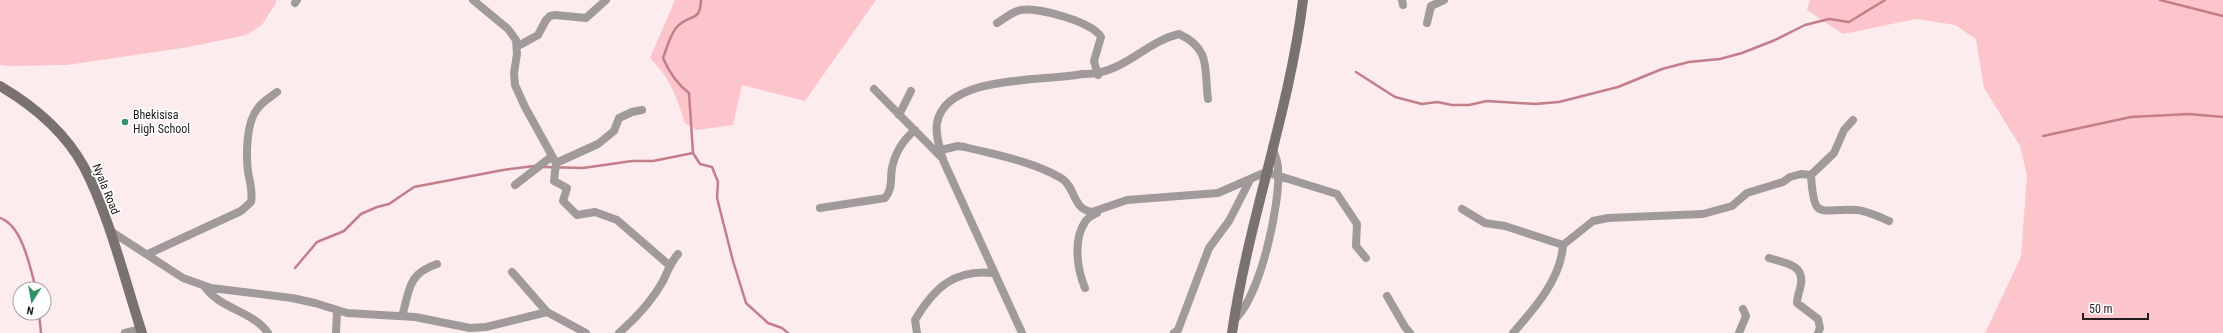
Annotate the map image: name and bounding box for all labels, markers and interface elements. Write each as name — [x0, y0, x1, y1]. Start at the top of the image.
place label: Bhekisisa High School — [133, 108, 190, 136]
marker: Bhekisisa High School — [120, 117, 130, 127]
street label: Nyala Road — [89, 162, 123, 216]
north arrow — [12, 281, 52, 321]
scale bar — [2083, 295, 2148, 321]
text: 50 m — [2089, 302, 2113, 316]
text: N — [25, 303, 35, 317]

